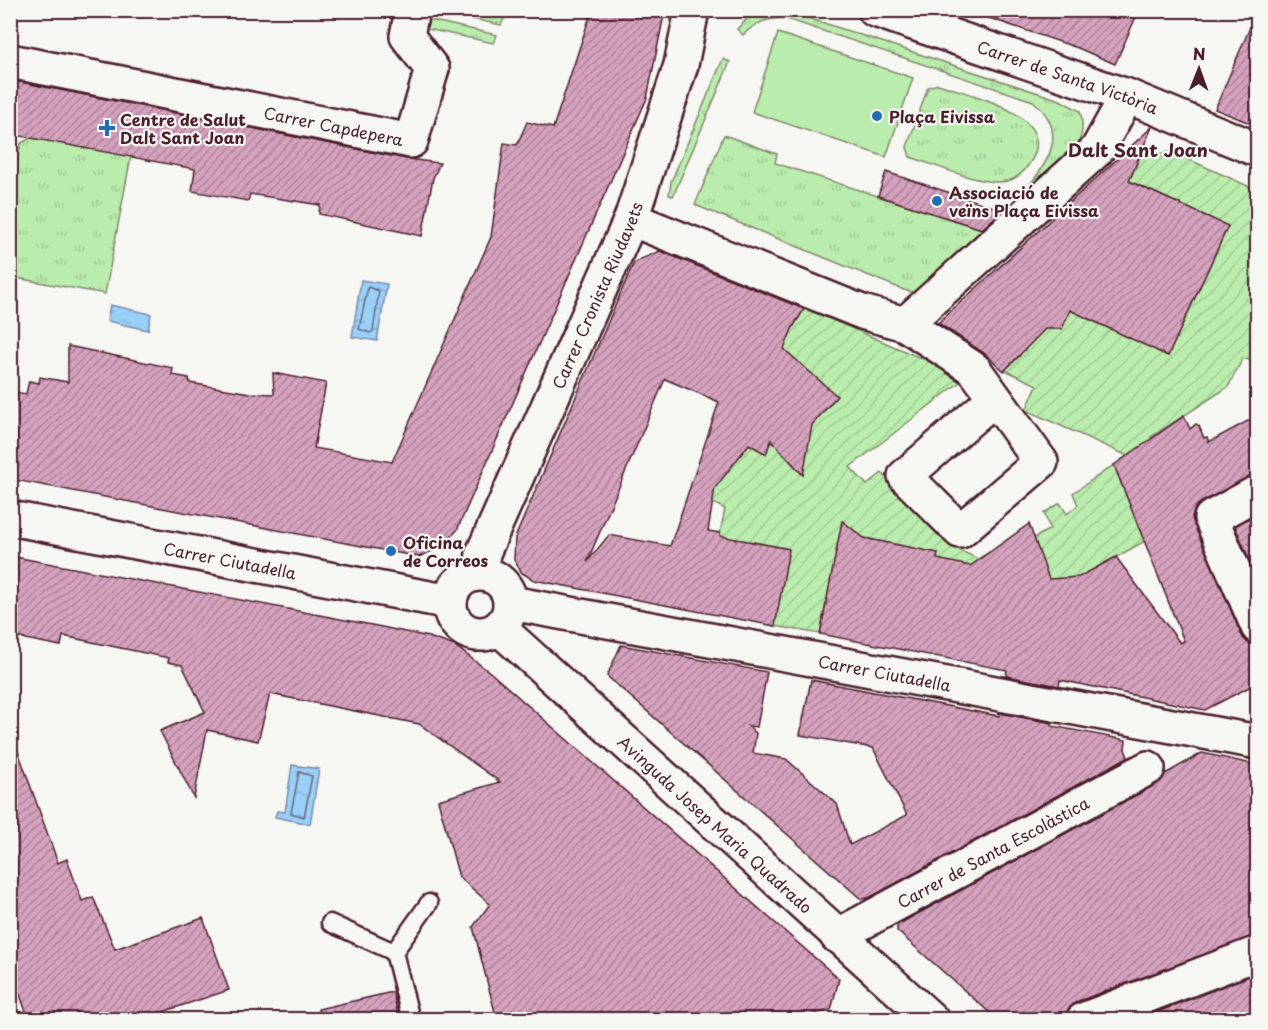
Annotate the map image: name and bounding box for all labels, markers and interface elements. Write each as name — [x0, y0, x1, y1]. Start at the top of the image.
street label: Carrer de Santa Victòria — [974, 34, 1163, 120]
north arrow — [1169, 39, 1229, 99]
text: N — [1193, 41, 1206, 65]
street label: Carrer Capdepera — [262, 100, 406, 151]
place label: Plaça Eivissa — [889, 104, 996, 128]
place label: Centre de Salut Dalt Sant Joan — [120, 107, 246, 149]
marker: Plaça Eivissa — [870, 109, 884, 123]
marker: Centre de Salut Dalt Sant Joan — [98, 119, 116, 137]
district label: Dalt Sant Joan — [1068, 136, 1208, 163]
place label: Associació de veïns Plaça Eivissa — [949, 180, 1099, 222]
marker: Associació de veïns Plaça Eivissa — [930, 194, 944, 208]
street label: Carrer Cronista Riudavets — [545, 199, 648, 392]
place label: Oficina de Correos — [403, 530, 488, 572]
street label: Carrer Ciutadella — [162, 536, 298, 584]
marker: Oficina de Correos — [384, 544, 398, 558]
street label: Carrer Ciutadella — [816, 648, 953, 697]
street label: Avinguda Josep Maria Quadrado — [613, 729, 818, 919]
street label: Carrer de Santa Escolàstica — [892, 790, 1093, 914]

